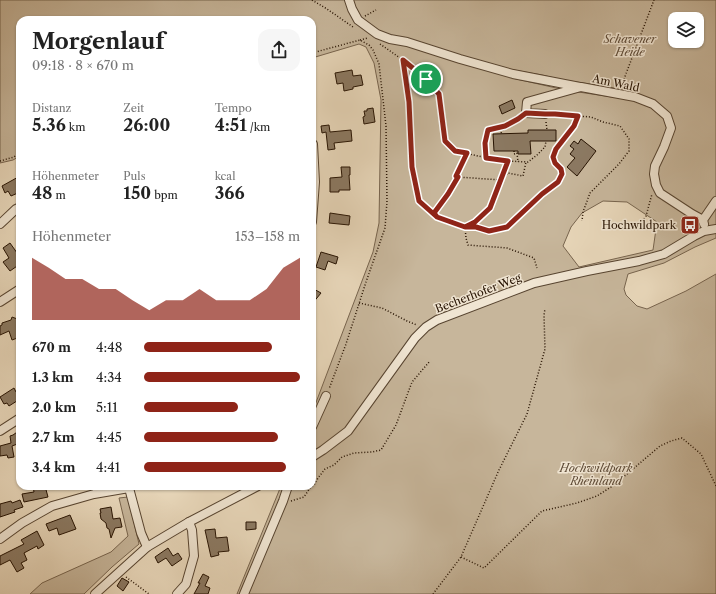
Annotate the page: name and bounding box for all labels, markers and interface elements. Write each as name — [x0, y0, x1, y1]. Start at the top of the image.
map controls — [668, 12, 704, 48]
button: layers — [668, 12, 704, 48]
text: Morgenlauf — [32, 28, 165, 55]
button: share — [258, 29, 300, 71]
park label: Schavener Heide — [603, 32, 657, 59]
text: 09:18 · 8 × 670 m — [32, 57, 134, 73]
pin — [409, 62, 443, 96]
icon: arrive — [415, 68, 437, 90]
street label: Am Wald — [590, 71, 641, 95]
text: Distanz — [32, 101, 71, 115]
text: Zeit — [123, 101, 144, 115]
text: Tempo — [215, 101, 252, 115]
text: 5.36 — [32, 115, 66, 135]
text: 26:00 — [123, 115, 170, 135]
text: 4:51 — [215, 115, 247, 135]
text: km — [66, 120, 85, 134]
text: /km — [247, 120, 270, 134]
text: Höhenmeter — [32, 169, 99, 183]
text: Puls — [123, 169, 145, 183]
text: kcal — [215, 169, 235, 183]
text: 48 — [32, 183, 53, 203]
text: 150 — [123, 183, 151, 203]
text: 366 — [215, 183, 245, 203]
text: m — [53, 188, 66, 202]
text: bpm — [151, 188, 178, 202]
bus stop icon: Hochwildpark — [679, 214, 701, 236]
place label: Hochwildpark — [602, 218, 677, 232]
text: Höhenmeter — [32, 228, 111, 244]
text: 153–158 m — [235, 228, 300, 244]
street label: Becherhofer Weg — [433, 270, 523, 316]
text: 670 m — [32, 339, 71, 355]
text: 4:48 — [96, 339, 122, 355]
text: 1.3 km — [32, 369, 74, 385]
text: 4:34 — [96, 369, 122, 385]
text: 2.0 km — [32, 399, 76, 415]
text: 5:11 — [96, 399, 118, 415]
text: 2.7 km — [32, 429, 75, 445]
text: 4:45 — [96, 429, 122, 445]
text: 3.4 km — [32, 459, 75, 475]
text: 4:41 — [96, 459, 120, 475]
park label: Hochwildpark Rheinland — [559, 461, 633, 488]

